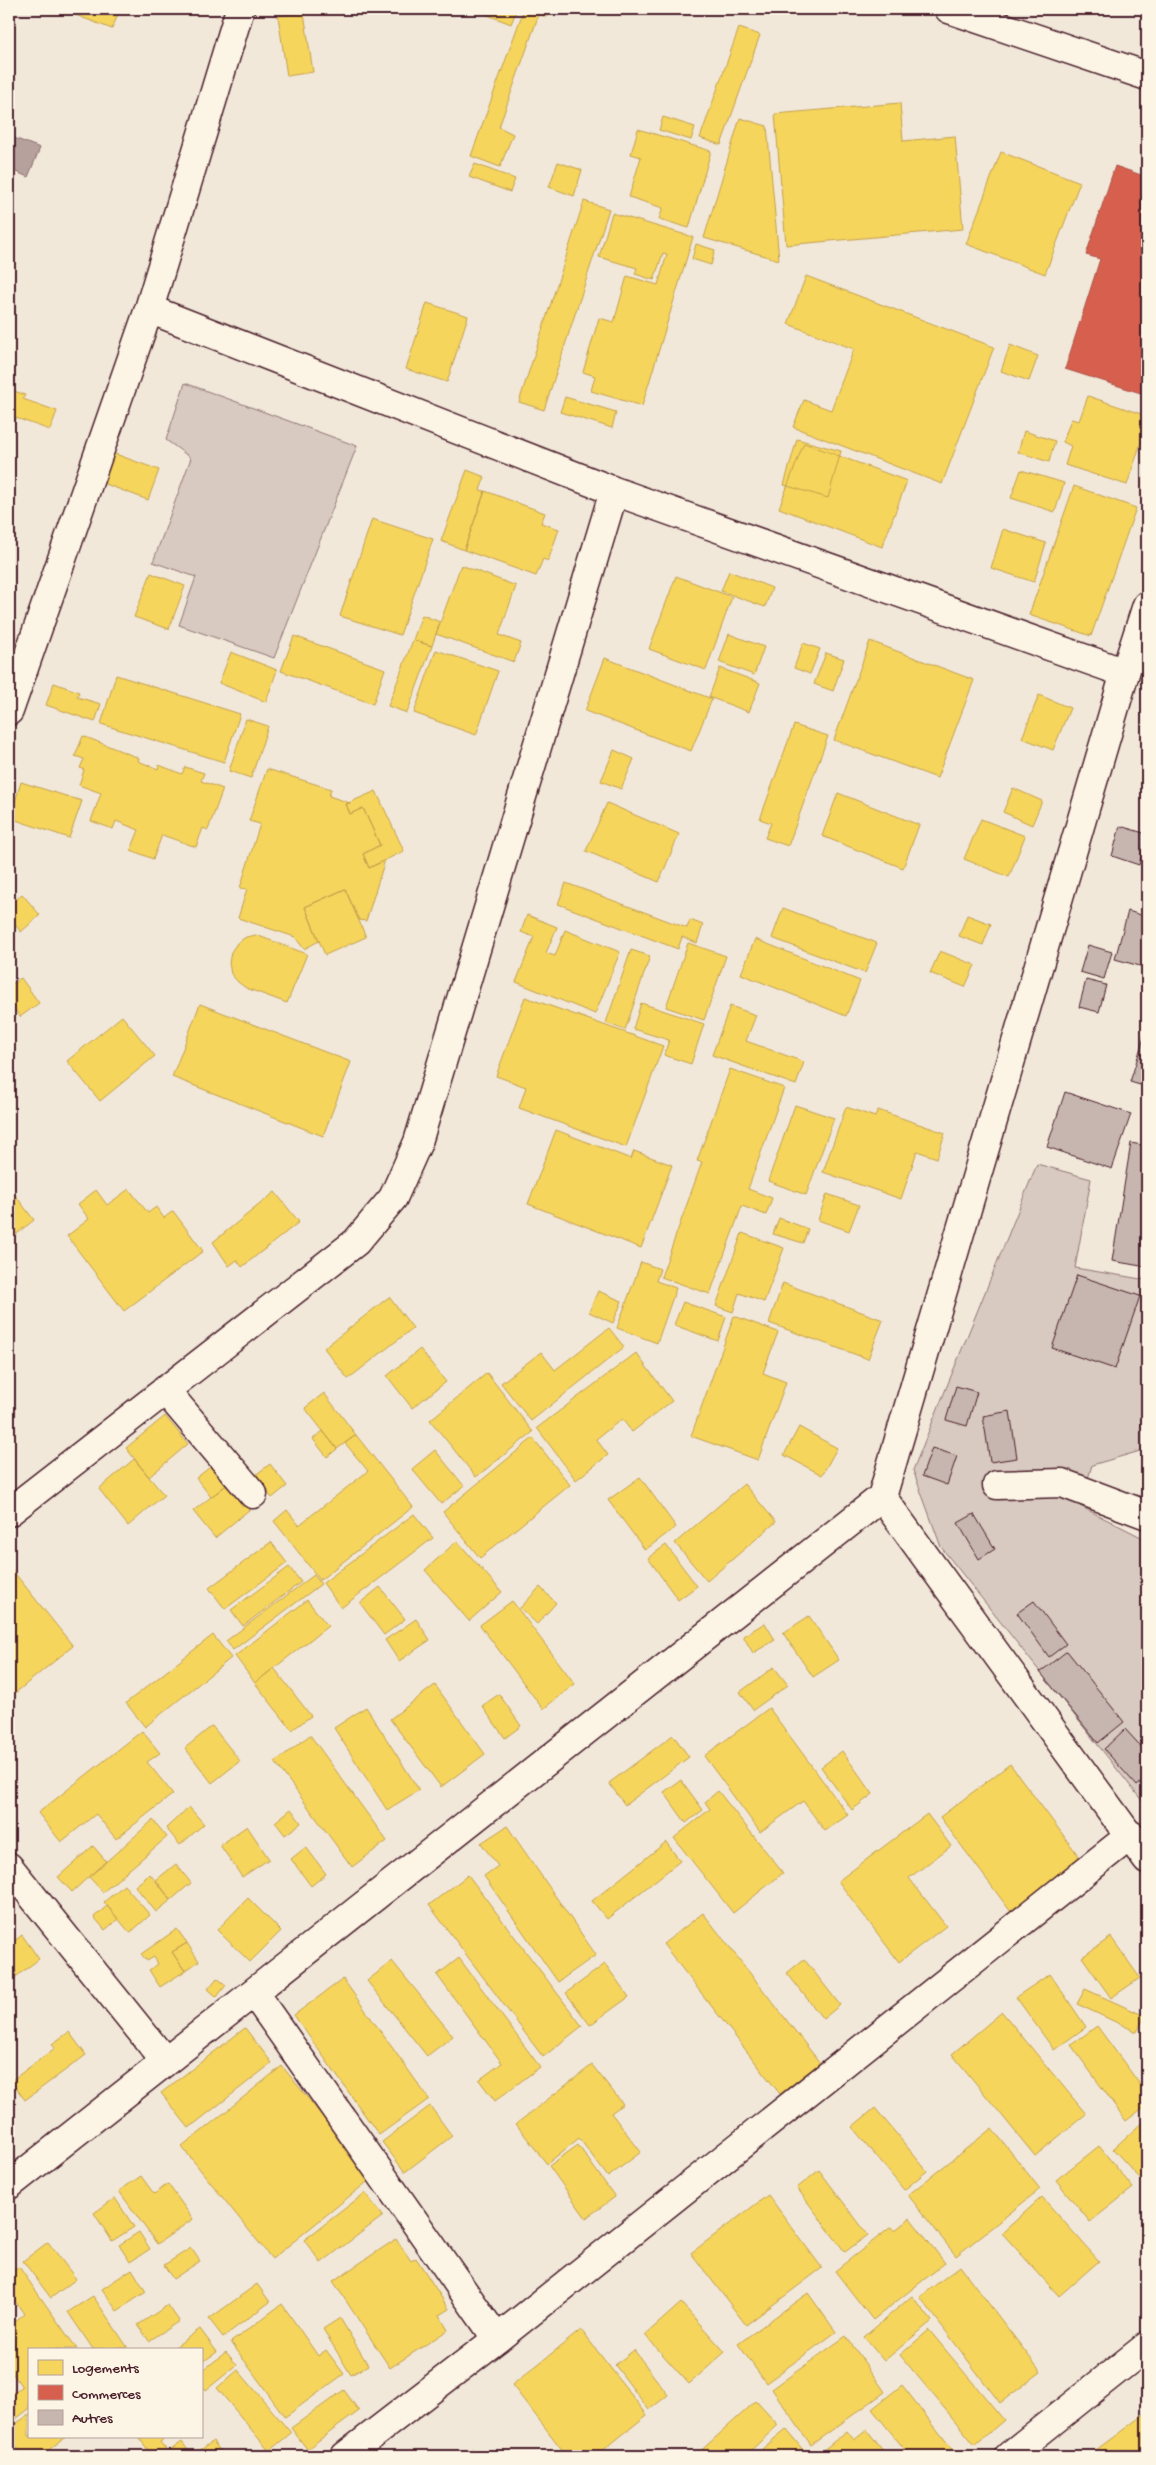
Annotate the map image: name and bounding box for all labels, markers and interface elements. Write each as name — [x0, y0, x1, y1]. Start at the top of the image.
legend — [28, 2348, 202, 2438]
text: Logements — [72, 2360, 139, 2378]
text: Commerces — [72, 2386, 141, 2404]
text: Autres — [72, 2410, 113, 2428]

